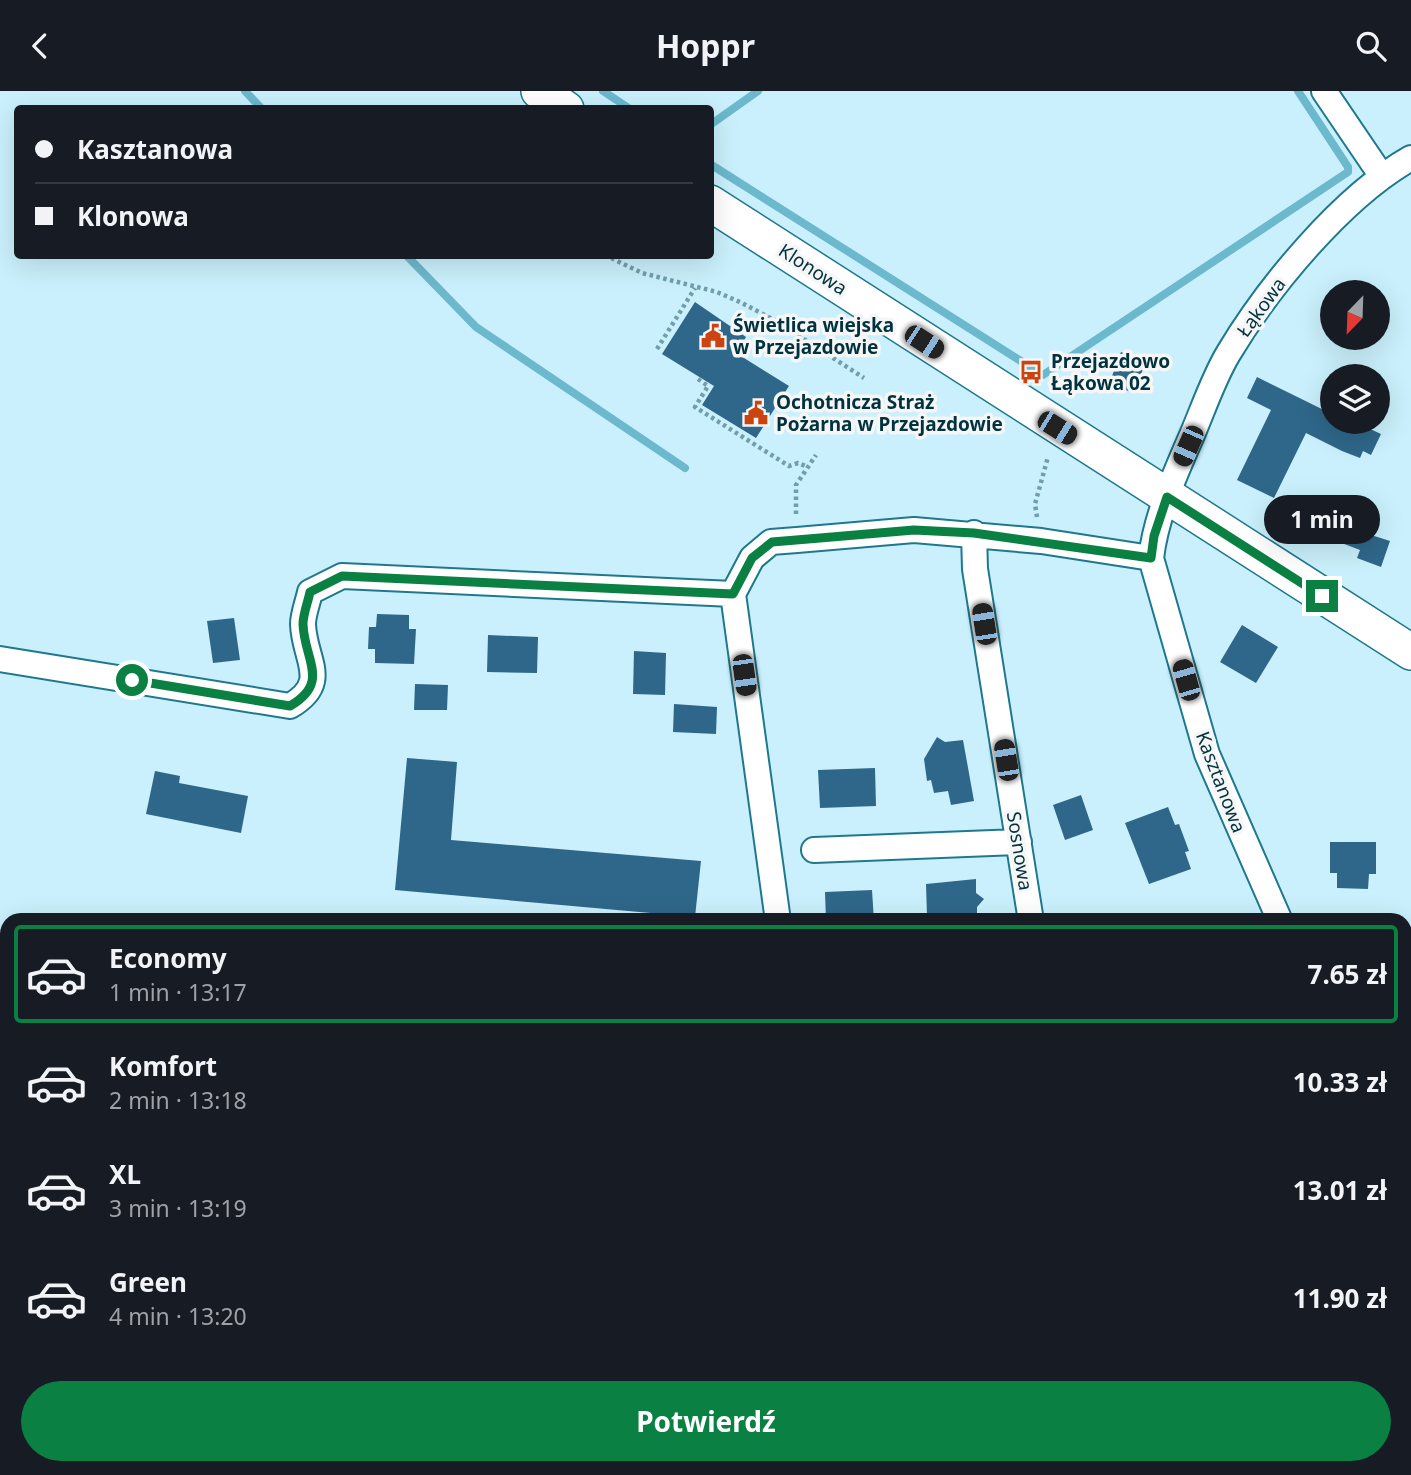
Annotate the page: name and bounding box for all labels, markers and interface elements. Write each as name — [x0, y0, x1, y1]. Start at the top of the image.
text: Hoppr — [656, 24, 755, 67]
icon: back — [21, 27, 59, 65]
icon: search — [1352, 27, 1390, 65]
text: Kasztanowa — [77, 131, 233, 167]
text: Klonowa — [77, 198, 189, 234]
street label: Klonowa — [774, 237, 852, 301]
street label: Łąkowa — [1231, 272, 1291, 342]
north arrow — [1320, 280, 1390, 350]
map controls — [1320, 280, 1390, 434]
place label: Świetlica wiejska w Przejazdowie — [733, 312, 894, 360]
public building icon: Świetlica wiejska w Przejazdowie — [699, 322, 727, 350]
car — [901, 322, 948, 362]
place label: Przejazdowo Łąkowa 02 — [1051, 348, 1170, 396]
bus stop icon: Przejazdowo Łąkowa 02 — [1017, 358, 1045, 386]
button: layers — [1320, 364, 1390, 434]
place label: Ochotnicza Straż Pożarna w Przejazdowie — [776, 389, 1003, 437]
public building icon: Ochotnicza Straż Pożarna w Przejazdowie — [742, 399, 770, 427]
car — [1034, 408, 1081, 448]
car — [1170, 423, 1207, 469]
callout: 1 min — [1264, 495, 1380, 543]
text: 1 min — [1290, 503, 1354, 535]
route end — [1306, 580, 1338, 612]
car — [971, 602, 998, 646]
car — [731, 653, 758, 697]
car — [1171, 657, 1202, 703]
route start — [116, 664, 148, 696]
street label: Kasztanowa — [1190, 728, 1252, 836]
car — [993, 738, 1020, 782]
street label: Sosnowa — [1001, 810, 1039, 892]
text: Economy — [109, 940, 227, 976]
icon: car — [25, 943, 88, 1006]
text: 7.65 zł — [1308, 956, 1387, 992]
text: 1 min · 13:17 — [109, 976, 247, 1008]
text: Komfort — [109, 1048, 217, 1084]
icon: car — [25, 1051, 88, 1114]
text: 10.33 zł — [1293, 1064, 1387, 1100]
text: 2 min · 13:18 — [109, 1084, 247, 1116]
text: XL — [109, 1156, 141, 1192]
icon: car — [25, 1159, 88, 1222]
text: 13.01 zł — [1293, 1172, 1387, 1208]
text: 3 min · 13:19 — [109, 1192, 247, 1224]
text: Green — [109, 1264, 187, 1300]
icon: car — [25, 1267, 88, 1330]
text: 11.90 zł — [1293, 1280, 1387, 1316]
text: 4 min · 13:20 — [109, 1300, 247, 1332]
button: Potwierdź — [21, 1381, 1391, 1461]

